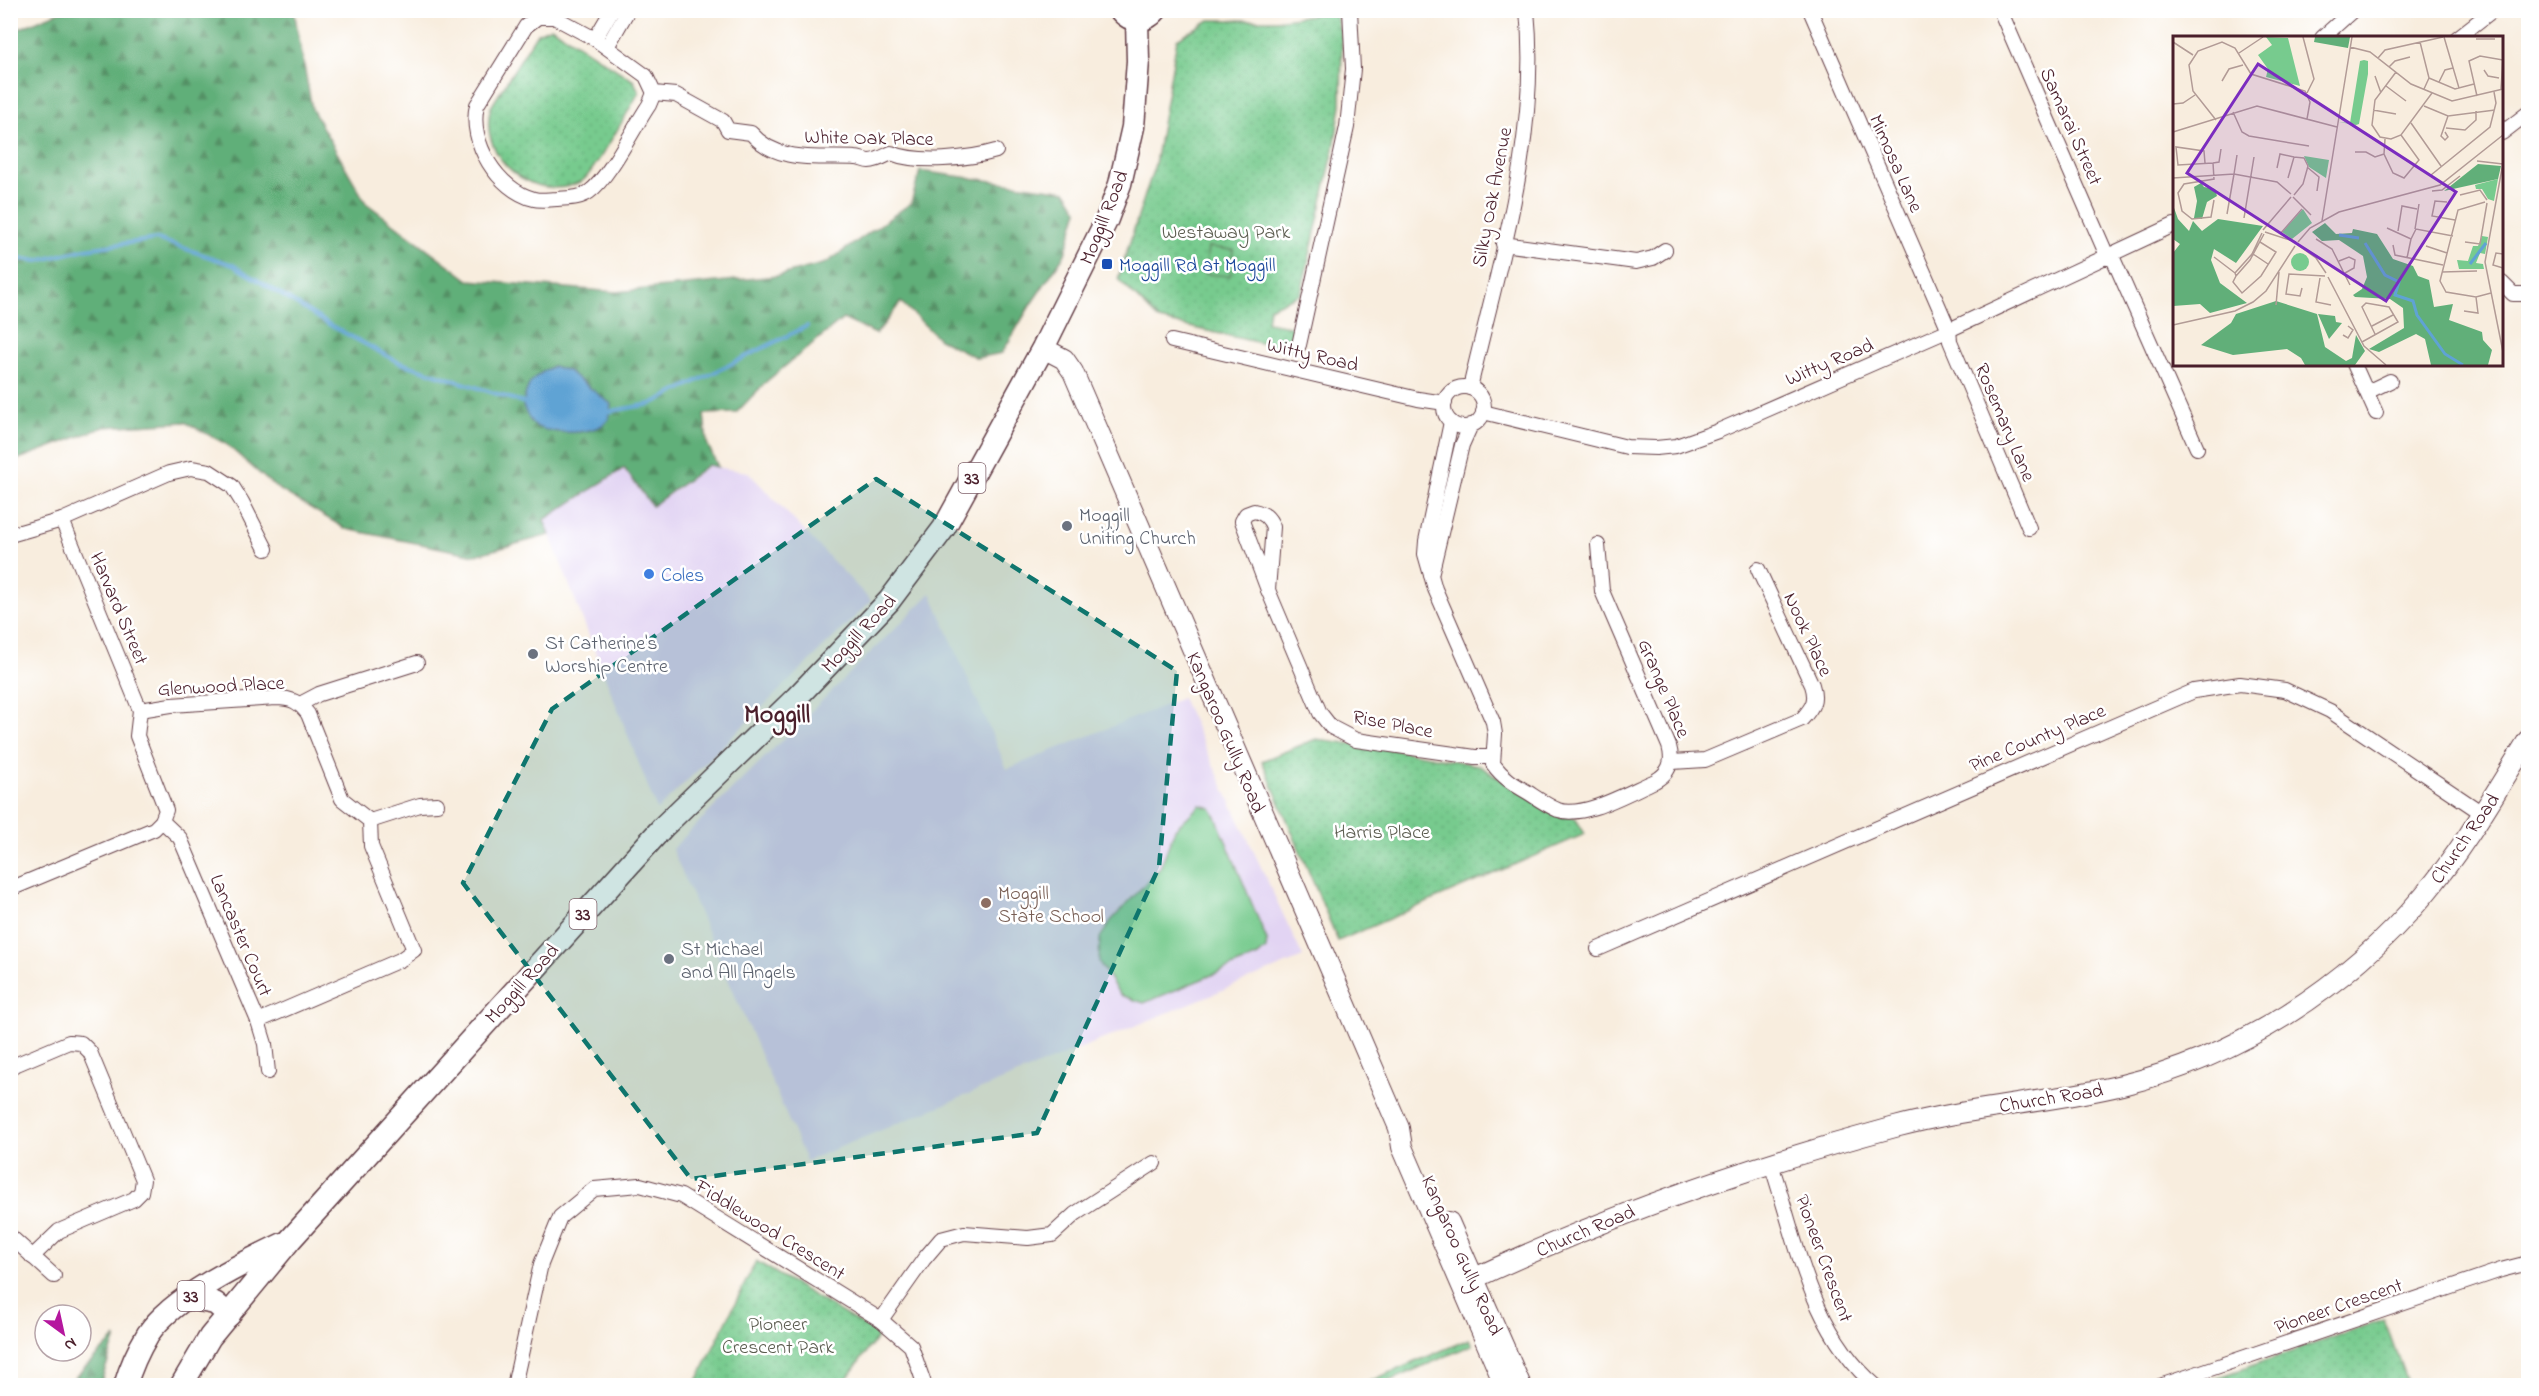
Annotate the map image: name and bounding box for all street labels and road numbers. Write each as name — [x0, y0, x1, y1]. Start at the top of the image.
street label: Samarai Street — [2031, 64, 2109, 191]
street label: Mimosa Lane — [1860, 110, 1929, 218]
street label: White Oak Place — [804, 124, 934, 155]
street label: Silky Oak Avenue — [1466, 125, 1521, 270]
street label: Moggill Road — [1073, 166, 1138, 270]
street label: Witty Road — [1264, 332, 1361, 381]
street label: Witty Road — [1781, 332, 1879, 395]
street label: Rosemary Lane — [1966, 359, 2042, 487]
road number: 33 — [958, 463, 986, 493]
street label: Harvard Street — [81, 548, 155, 670]
street label: Moggill Road — [815, 588, 905, 682]
street label: Nook Place — [1775, 588, 1839, 682]
street label: Grange Place — [1628, 635, 1697, 743]
street label: Kangaroo Gully Road — [1177, 648, 1272, 818]
street label: Glenwood Place — [157, 670, 285, 705]
street label: Pine County Place — [1965, 697, 2111, 781]
street label: Rise Place — [1350, 703, 1435, 747]
street label: Church Road — [2424, 788, 2508, 891]
street label: Lancaster Court — [201, 870, 279, 1002]
road number: 33 — [570, 899, 596, 929]
street label: Moggill Road — [479, 938, 568, 1032]
street label: Church Road — [1997, 1077, 2105, 1122]
street label: Kangaroo Gully Road — [1411, 1171, 1509, 1341]
street label: Fiddlewood Crescent — [688, 1173, 851, 1289]
street label: Pioneer Crescent — [1786, 1191, 1859, 1327]
street label: Church Road — [1532, 1198, 1640, 1266]
street label: Pioneer Crescent — [2271, 1272, 2407, 1343]
road number: 33 — [178, 1281, 204, 1311]

